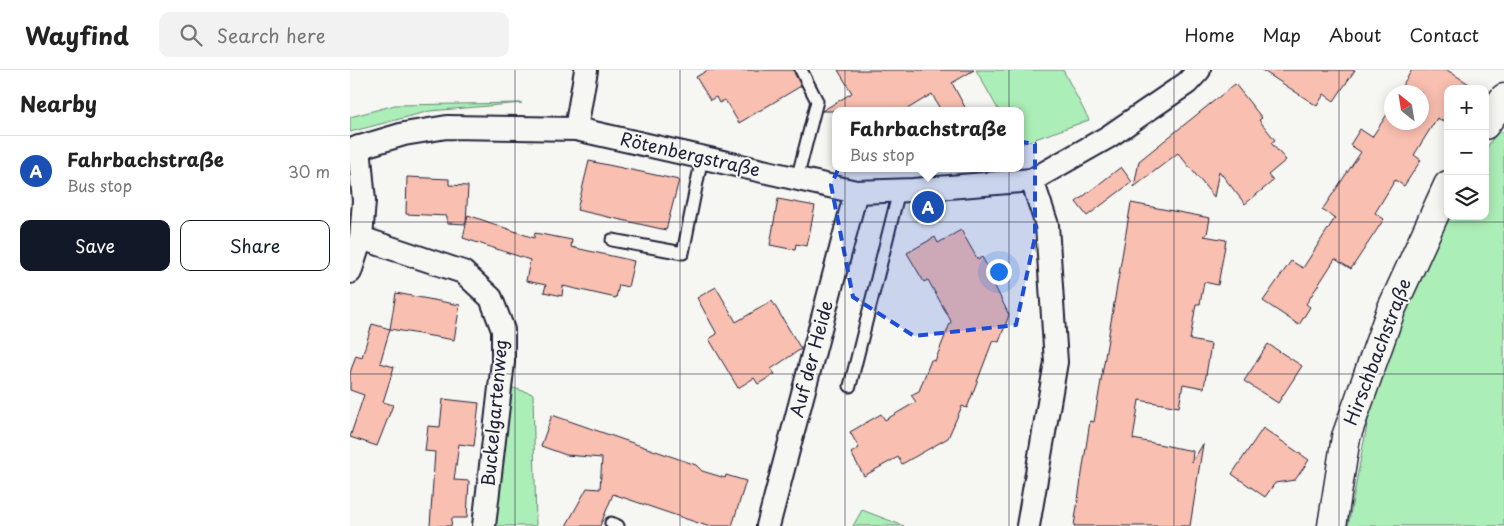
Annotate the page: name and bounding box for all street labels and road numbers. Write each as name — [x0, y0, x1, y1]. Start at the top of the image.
street label: Rötenbergstraße — [618, 124, 763, 183]
street label: Hirschbachstraße — [1336, 274, 1417, 429]
street label: Auf der Heide — [782, 297, 839, 420]
street label: Buckelgartenweg — [474, 338, 513, 488]

